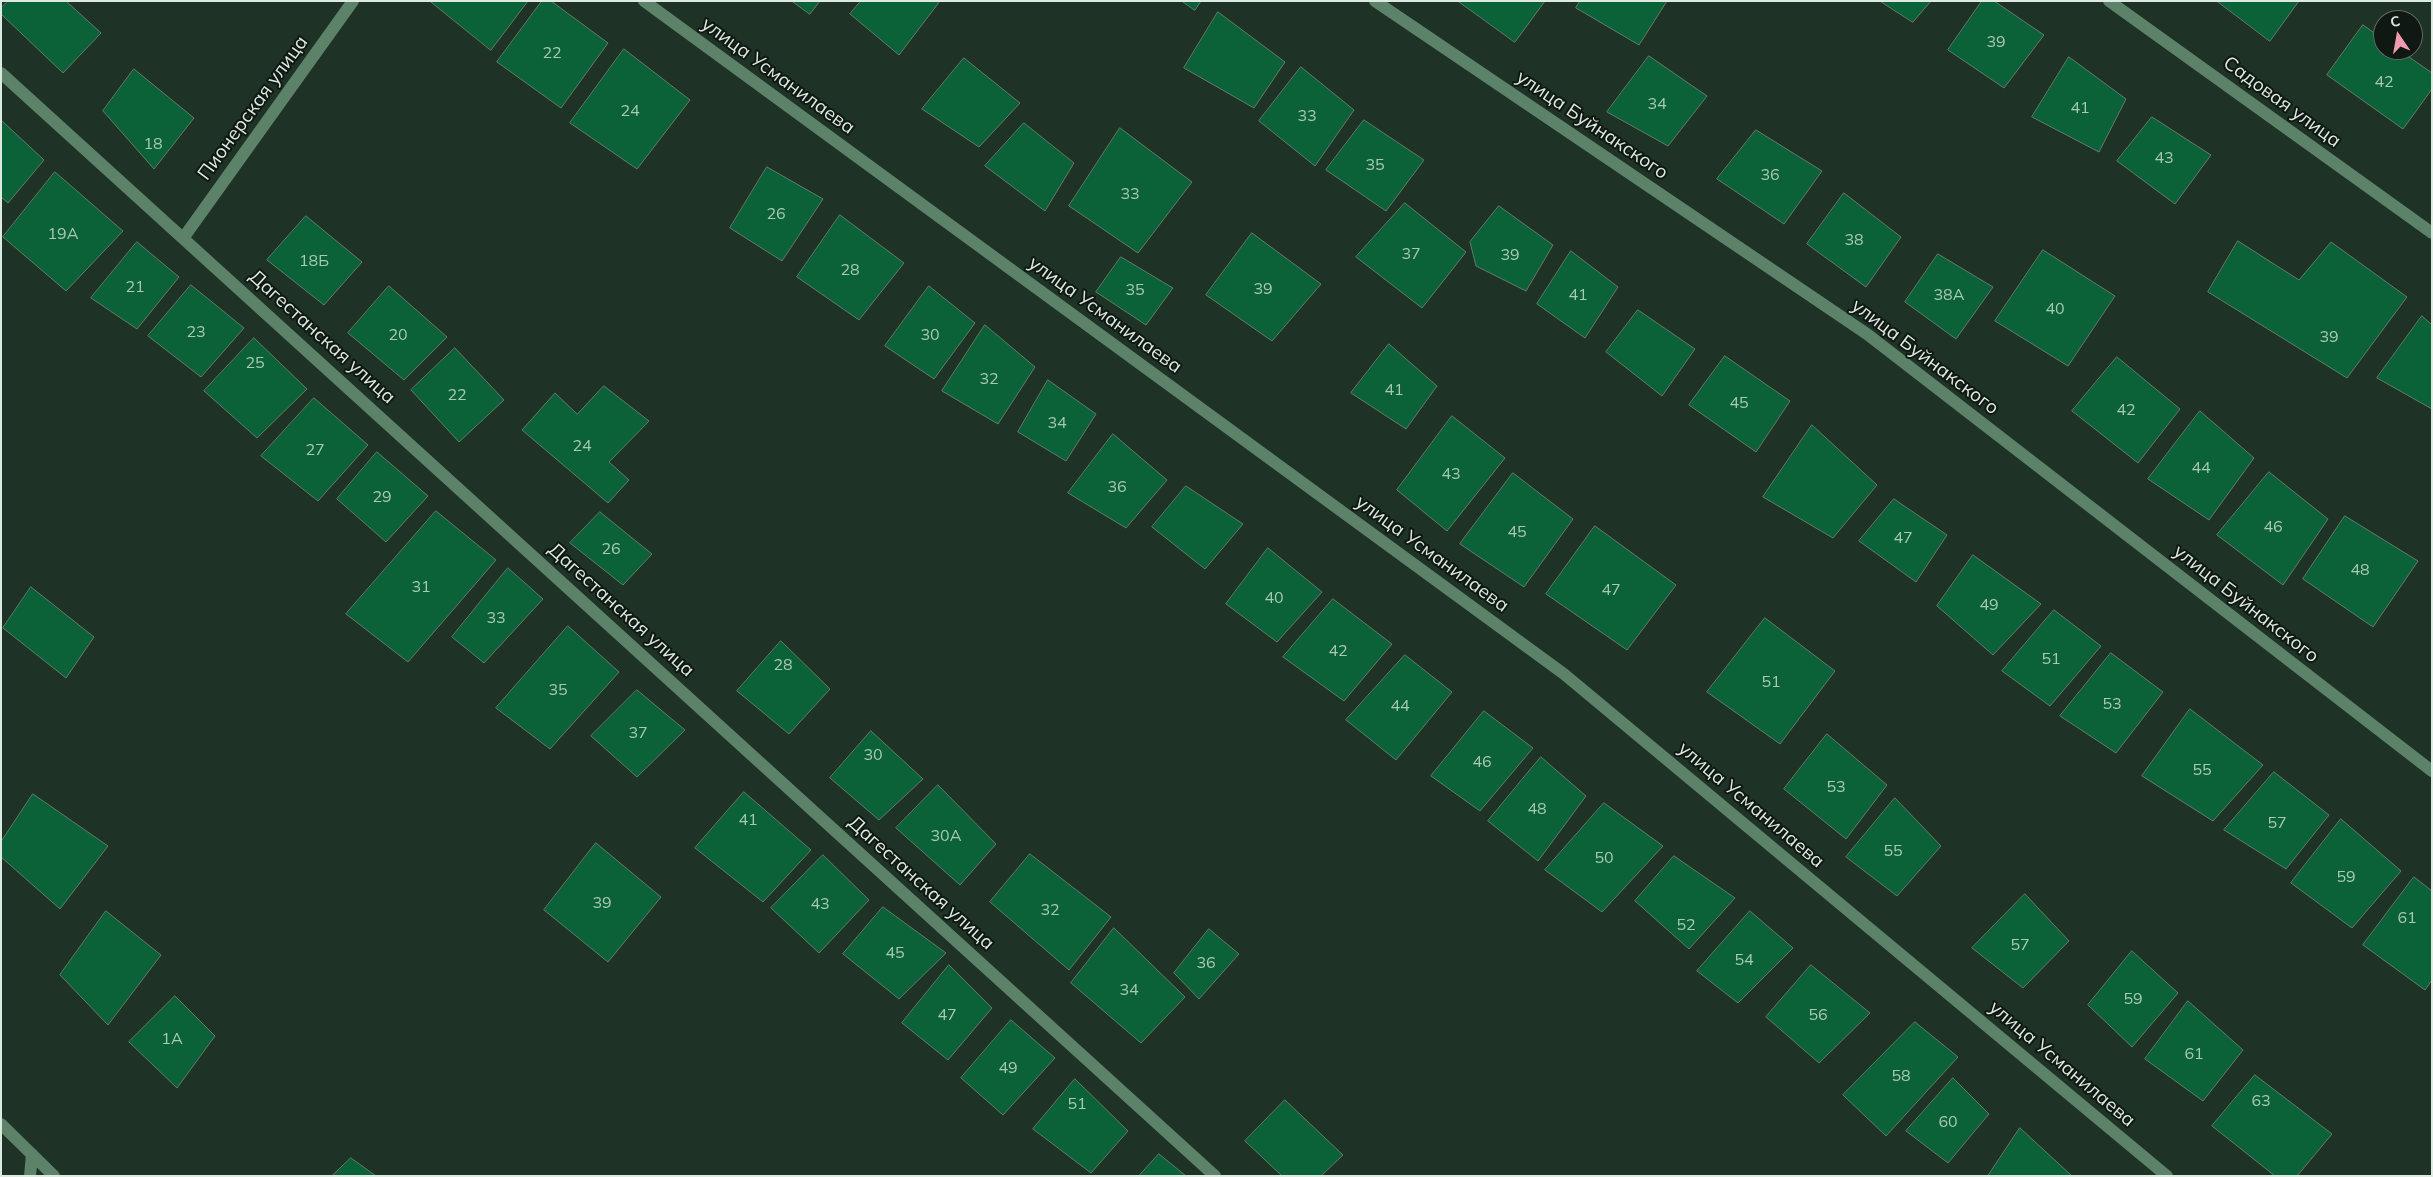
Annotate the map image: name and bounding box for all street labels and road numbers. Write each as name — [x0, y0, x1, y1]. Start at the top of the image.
street label: улица Усманилаева — [697, 13, 859, 139]
street label: Пионерская улица — [193, 32, 313, 184]
street label: Садовая улица — [2219, 52, 2345, 152]
street label: улица Буйнакского — [1512, 66, 1672, 184]
street label: улица Усманилаева — [1024, 252, 1186, 378]
street label: Дагестанская улица — [244, 265, 400, 409]
street label: улица Буйнакского — [1847, 294, 2003, 420]
street label: улица Усманилаева — [1351, 491, 1513, 617]
street label: Дагестанская улица — [543, 538, 699, 682]
street label: улица Буйнакского — [2169, 540, 2323, 668]
street label: улица Усманилаева — [1673, 737, 1829, 873]
street label: Дагестанская улица — [843, 811, 999, 955]
street label: улица Усманилаева — [1984, 996, 2140, 1132]

